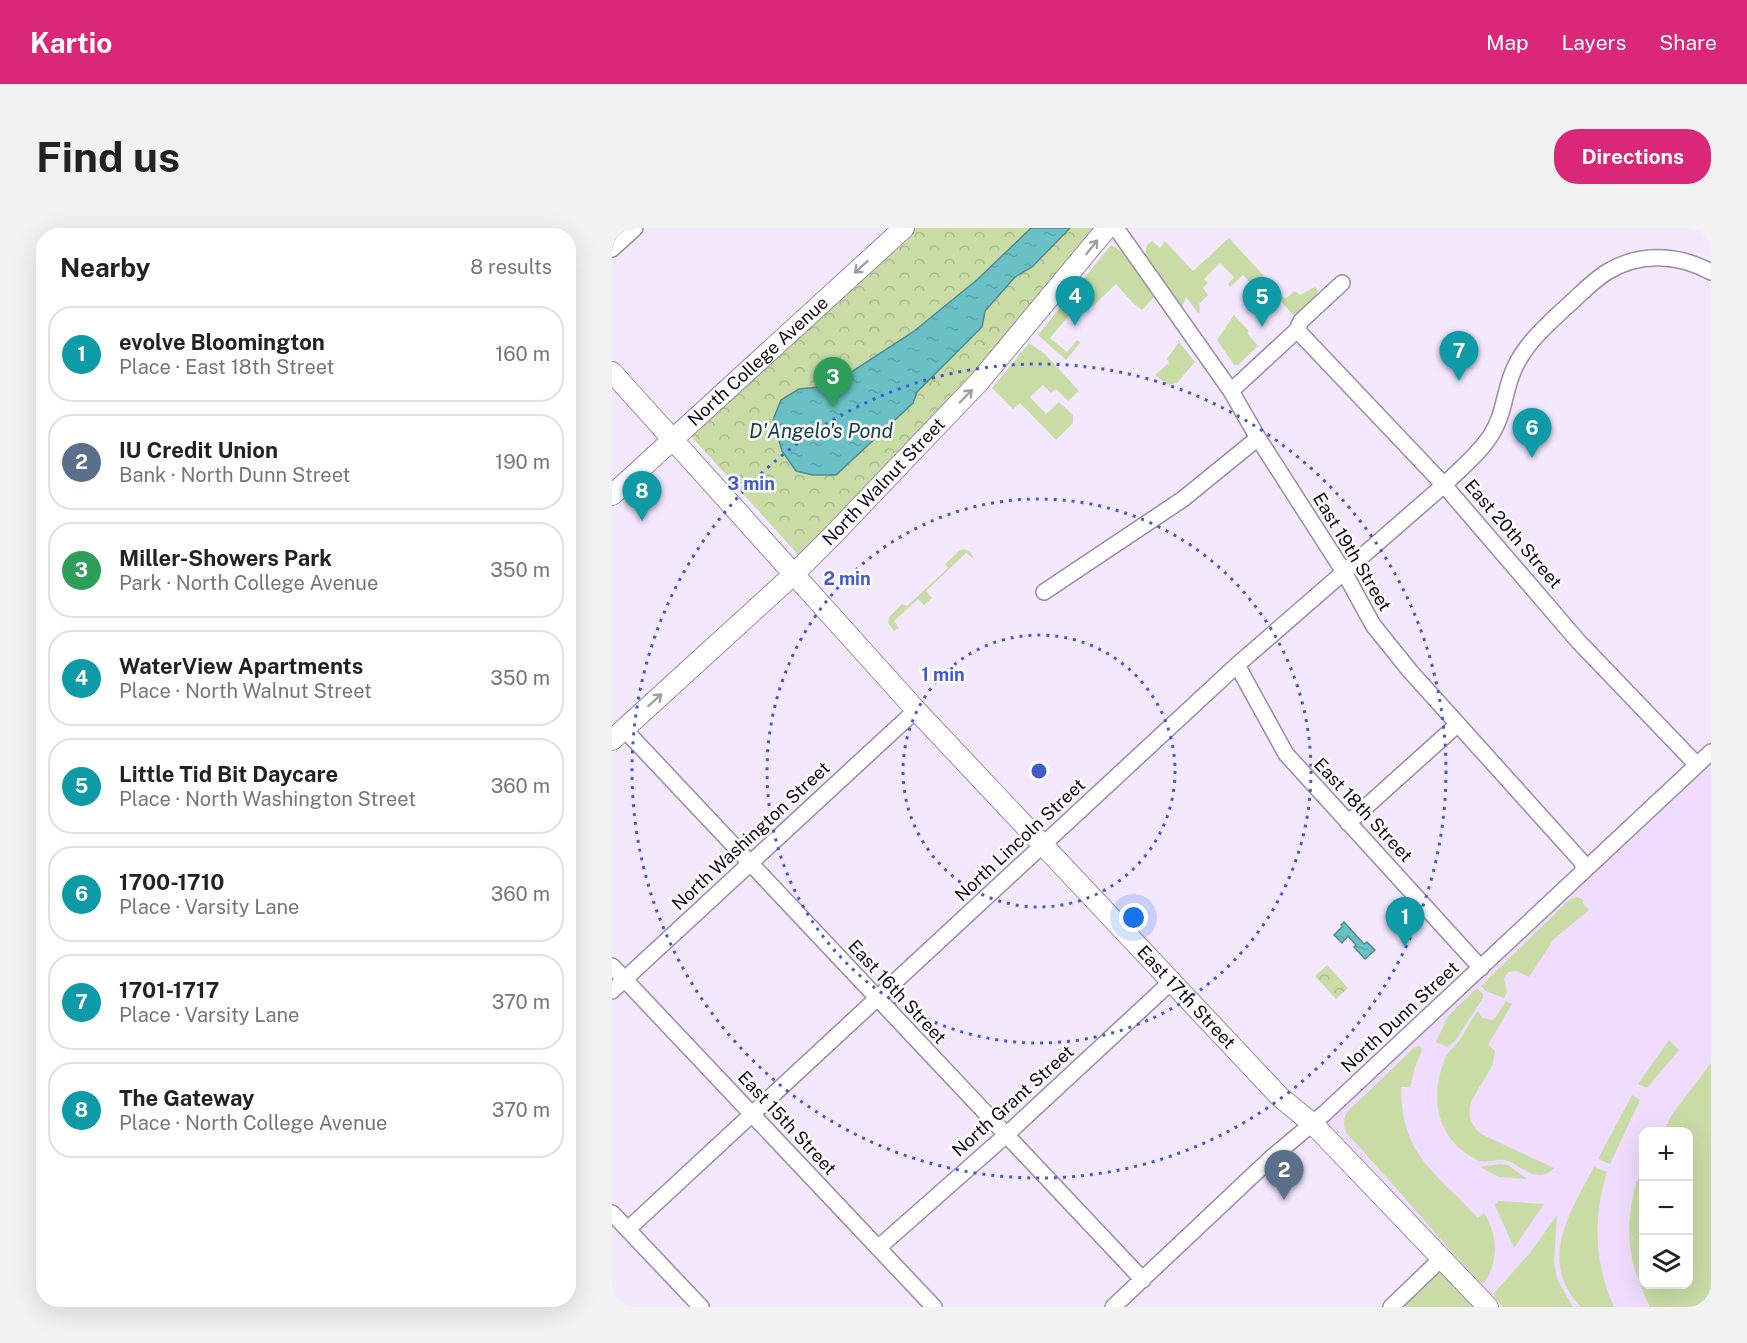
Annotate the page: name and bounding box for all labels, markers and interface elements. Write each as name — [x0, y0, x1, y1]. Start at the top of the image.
text: Kartio — [30, 26, 112, 59]
text: Map — [1486, 30, 1529, 55]
text: Layers — [1562, 30, 1626, 55]
text: Share — [1659, 30, 1717, 55]
button: Directions — [1554, 129, 1711, 184]
text: Find us — [36, 132, 180, 181]
one-way arrow — [1085, 239, 1098, 255]
text: Nearby — [60, 252, 150, 283]
text: 8 results — [470, 255, 552, 279]
one-way arrow — [854, 260, 869, 274]
pin: 4 — [1056, 276, 1094, 326]
pin: 5 — [1242, 278, 1282, 327]
street label: North College Avenue — [683, 292, 832, 430]
text: evolve Bloomington — [119, 329, 325, 355]
pin: 7 — [1440, 332, 1478, 381]
text: 1 — [77, 342, 86, 366]
text: 160 m — [495, 342, 550, 366]
text: Place · East 18th Street — [119, 355, 334, 379]
pin: 3 — [814, 358, 852, 407]
one-way arrow — [959, 389, 973, 404]
pin: 6 — [1512, 408, 1552, 458]
street label: North Walnut Street — [818, 413, 949, 550]
water label: D'Angelo's Pond — [749, 419, 893, 443]
text: IU Credit Union — [119, 437, 278, 463]
text: 2 — [75, 450, 88, 474]
text: 190 m — [495, 450, 550, 474]
text: Bank · North Dunn Street — [119, 463, 350, 487]
pin: 8 — [622, 472, 662, 521]
text: 3 min — [727, 473, 775, 494]
street label: East 20th Street — [1460, 475, 1566, 592]
street label: East 19th Street — [1309, 489, 1396, 615]
text: Miller-Showers Park — [119, 545, 332, 571]
text: 3 — [75, 558, 88, 582]
text: 350 m — [490, 558, 550, 582]
text: 2 min — [823, 568, 871, 589]
text: Park · North College Avenue — [119, 571, 378, 595]
text: WaterView Apartments — [119, 653, 363, 679]
text: 1 min — [921, 664, 965, 685]
text: 4 — [75, 666, 88, 690]
text: 350 m — [490, 666, 550, 690]
text: Place · North Walnut Street — [119, 679, 372, 703]
one-way arrow — [648, 693, 663, 707]
street label: East 18th Street — [1310, 753, 1417, 866]
street label: North Washington Street — [667, 757, 834, 914]
text: Little Tid Bit Daycare — [119, 761, 338, 787]
centre of rings — [1029, 761, 1049, 781]
text: 5 — [75, 774, 88, 798]
text: 360 m — [491, 774, 550, 798]
street label: North Lincoln Street — [950, 774, 1089, 905]
text: Place · North Washington Street — [119, 787, 416, 811]
text: 1700-1710 — [119, 869, 224, 895]
text: 6 — [75, 882, 88, 906]
text: 360 m — [491, 882, 550, 906]
text: Place · Varsity Lane — [119, 895, 299, 919]
pin: 1 — [1386, 898, 1424, 947]
your location — [1119, 903, 1148, 932]
street label: East 16th Street — [844, 935, 951, 1048]
street label: East 17th Street — [1133, 941, 1240, 1053]
street label: North Dunn Street — [1337, 957, 1463, 1076]
text: 1701-1717 — [119, 977, 219, 1003]
text: 7 — [75, 990, 88, 1014]
text: 370 m — [492, 990, 550, 1014]
text: Place · Varsity Lane — [119, 1003, 299, 1027]
street label: North Grant Street — [948, 1041, 1078, 1161]
street label: East 15th Street — [734, 1066, 841, 1179]
text: The Gateway — [119, 1085, 254, 1111]
text: 8 — [75, 1098, 88, 1122]
text: 370 m — [492, 1098, 550, 1122]
text: Place · North College Avenue — [119, 1111, 387, 1135]
map controls — [1639, 1127, 1693, 1289]
button: + — [1639, 1127, 1693, 1181]
pin: 2 — [1264, 1150, 1304, 1200]
button: − — [1639, 1181, 1693, 1235]
button: layers — [1639, 1235, 1693, 1289]

